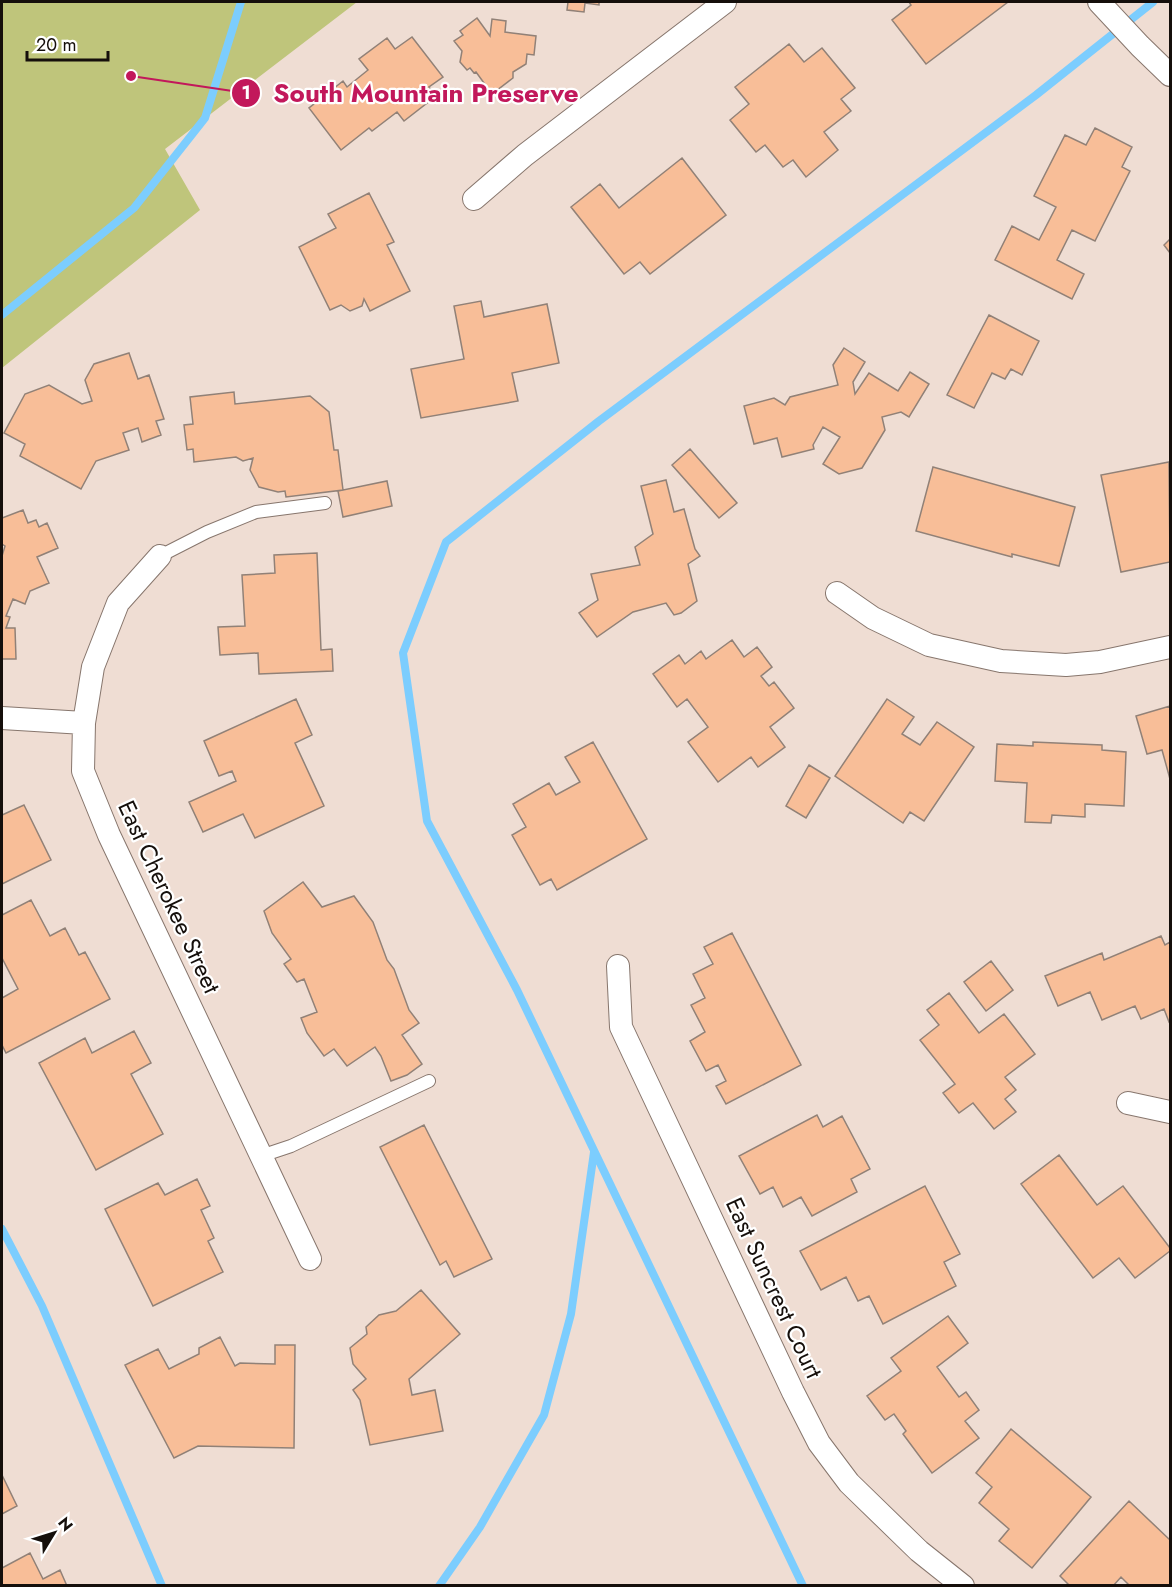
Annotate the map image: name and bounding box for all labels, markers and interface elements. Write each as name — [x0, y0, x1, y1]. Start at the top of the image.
scale bar — [27, 24, 108, 62]
text: 20 m — [36, 32, 76, 58]
callout: South Mountain Preserve — [231, 71, 591, 115]
text: South Mountain Preserve — [273, 74, 579, 112]
text: 1 — [241, 80, 251, 106]
street label: East Cherokee Street — [109, 795, 230, 999]
street label: East Suncrest Court — [717, 1191, 832, 1384]
north arrow — [24, 1503, 84, 1563]
text: N — [52, 1512, 78, 1536]

